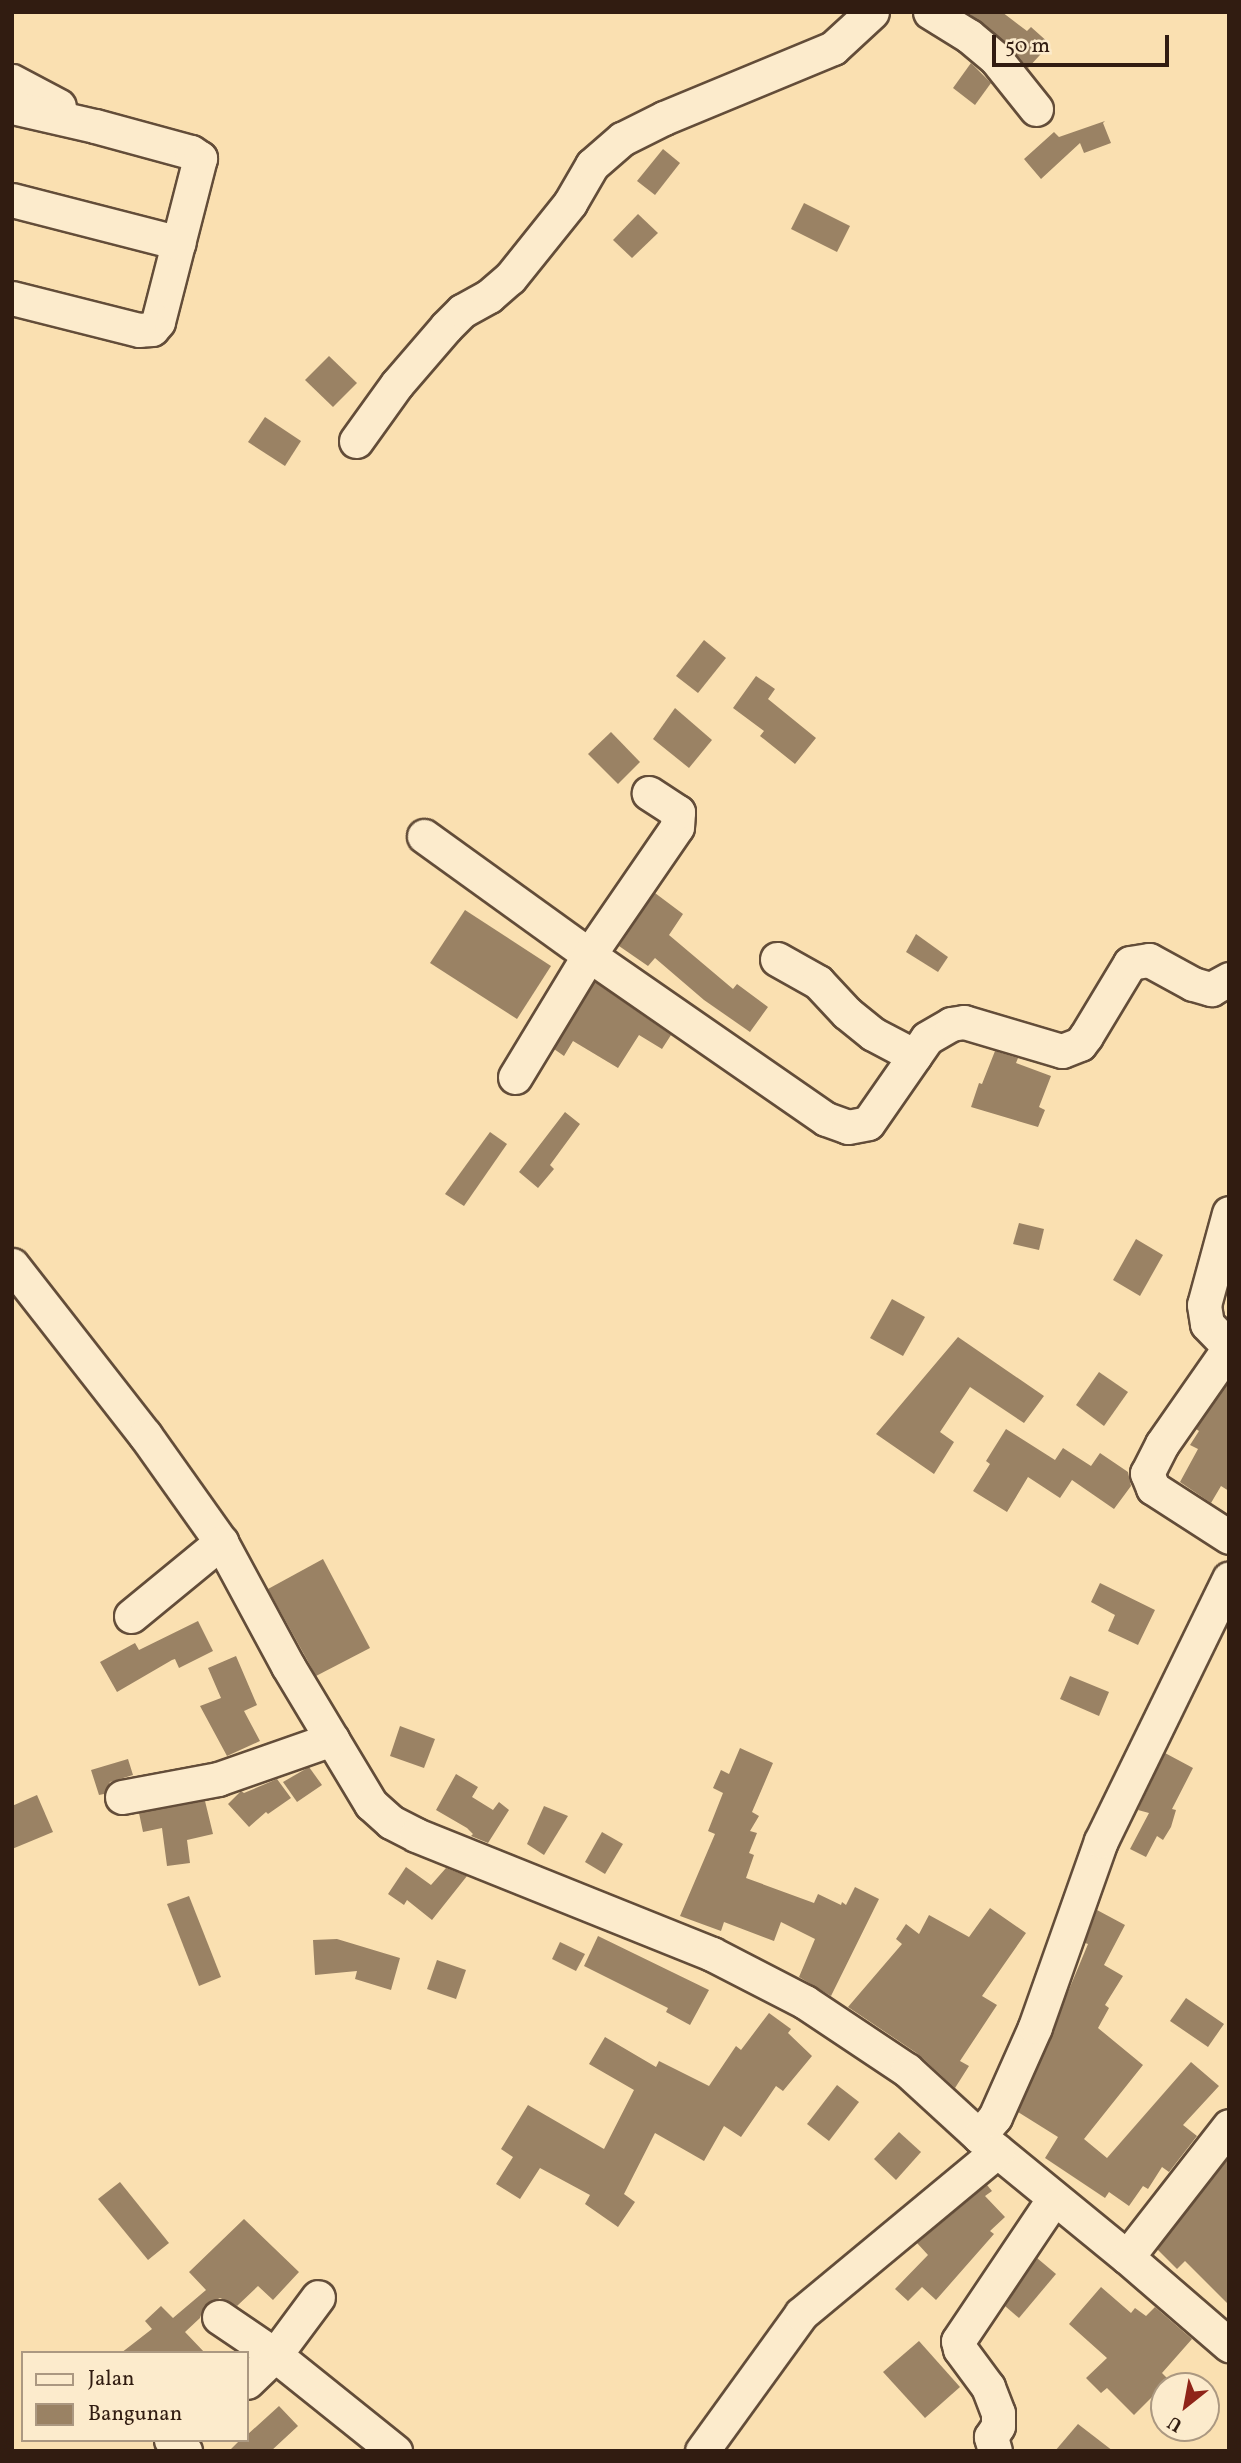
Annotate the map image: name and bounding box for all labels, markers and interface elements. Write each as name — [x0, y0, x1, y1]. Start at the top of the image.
scale bar — [996, 21, 1173, 65]
text: 50 m — [1005, 32, 1050, 61]
legend — [21, 2351, 248, 2442]
text: Jalan — [88, 2365, 135, 2394]
north arrow — [1150, 2372, 1220, 2442]
text: Bangunan — [88, 2400, 182, 2429]
text: U — [1163, 2409, 1188, 2438]

